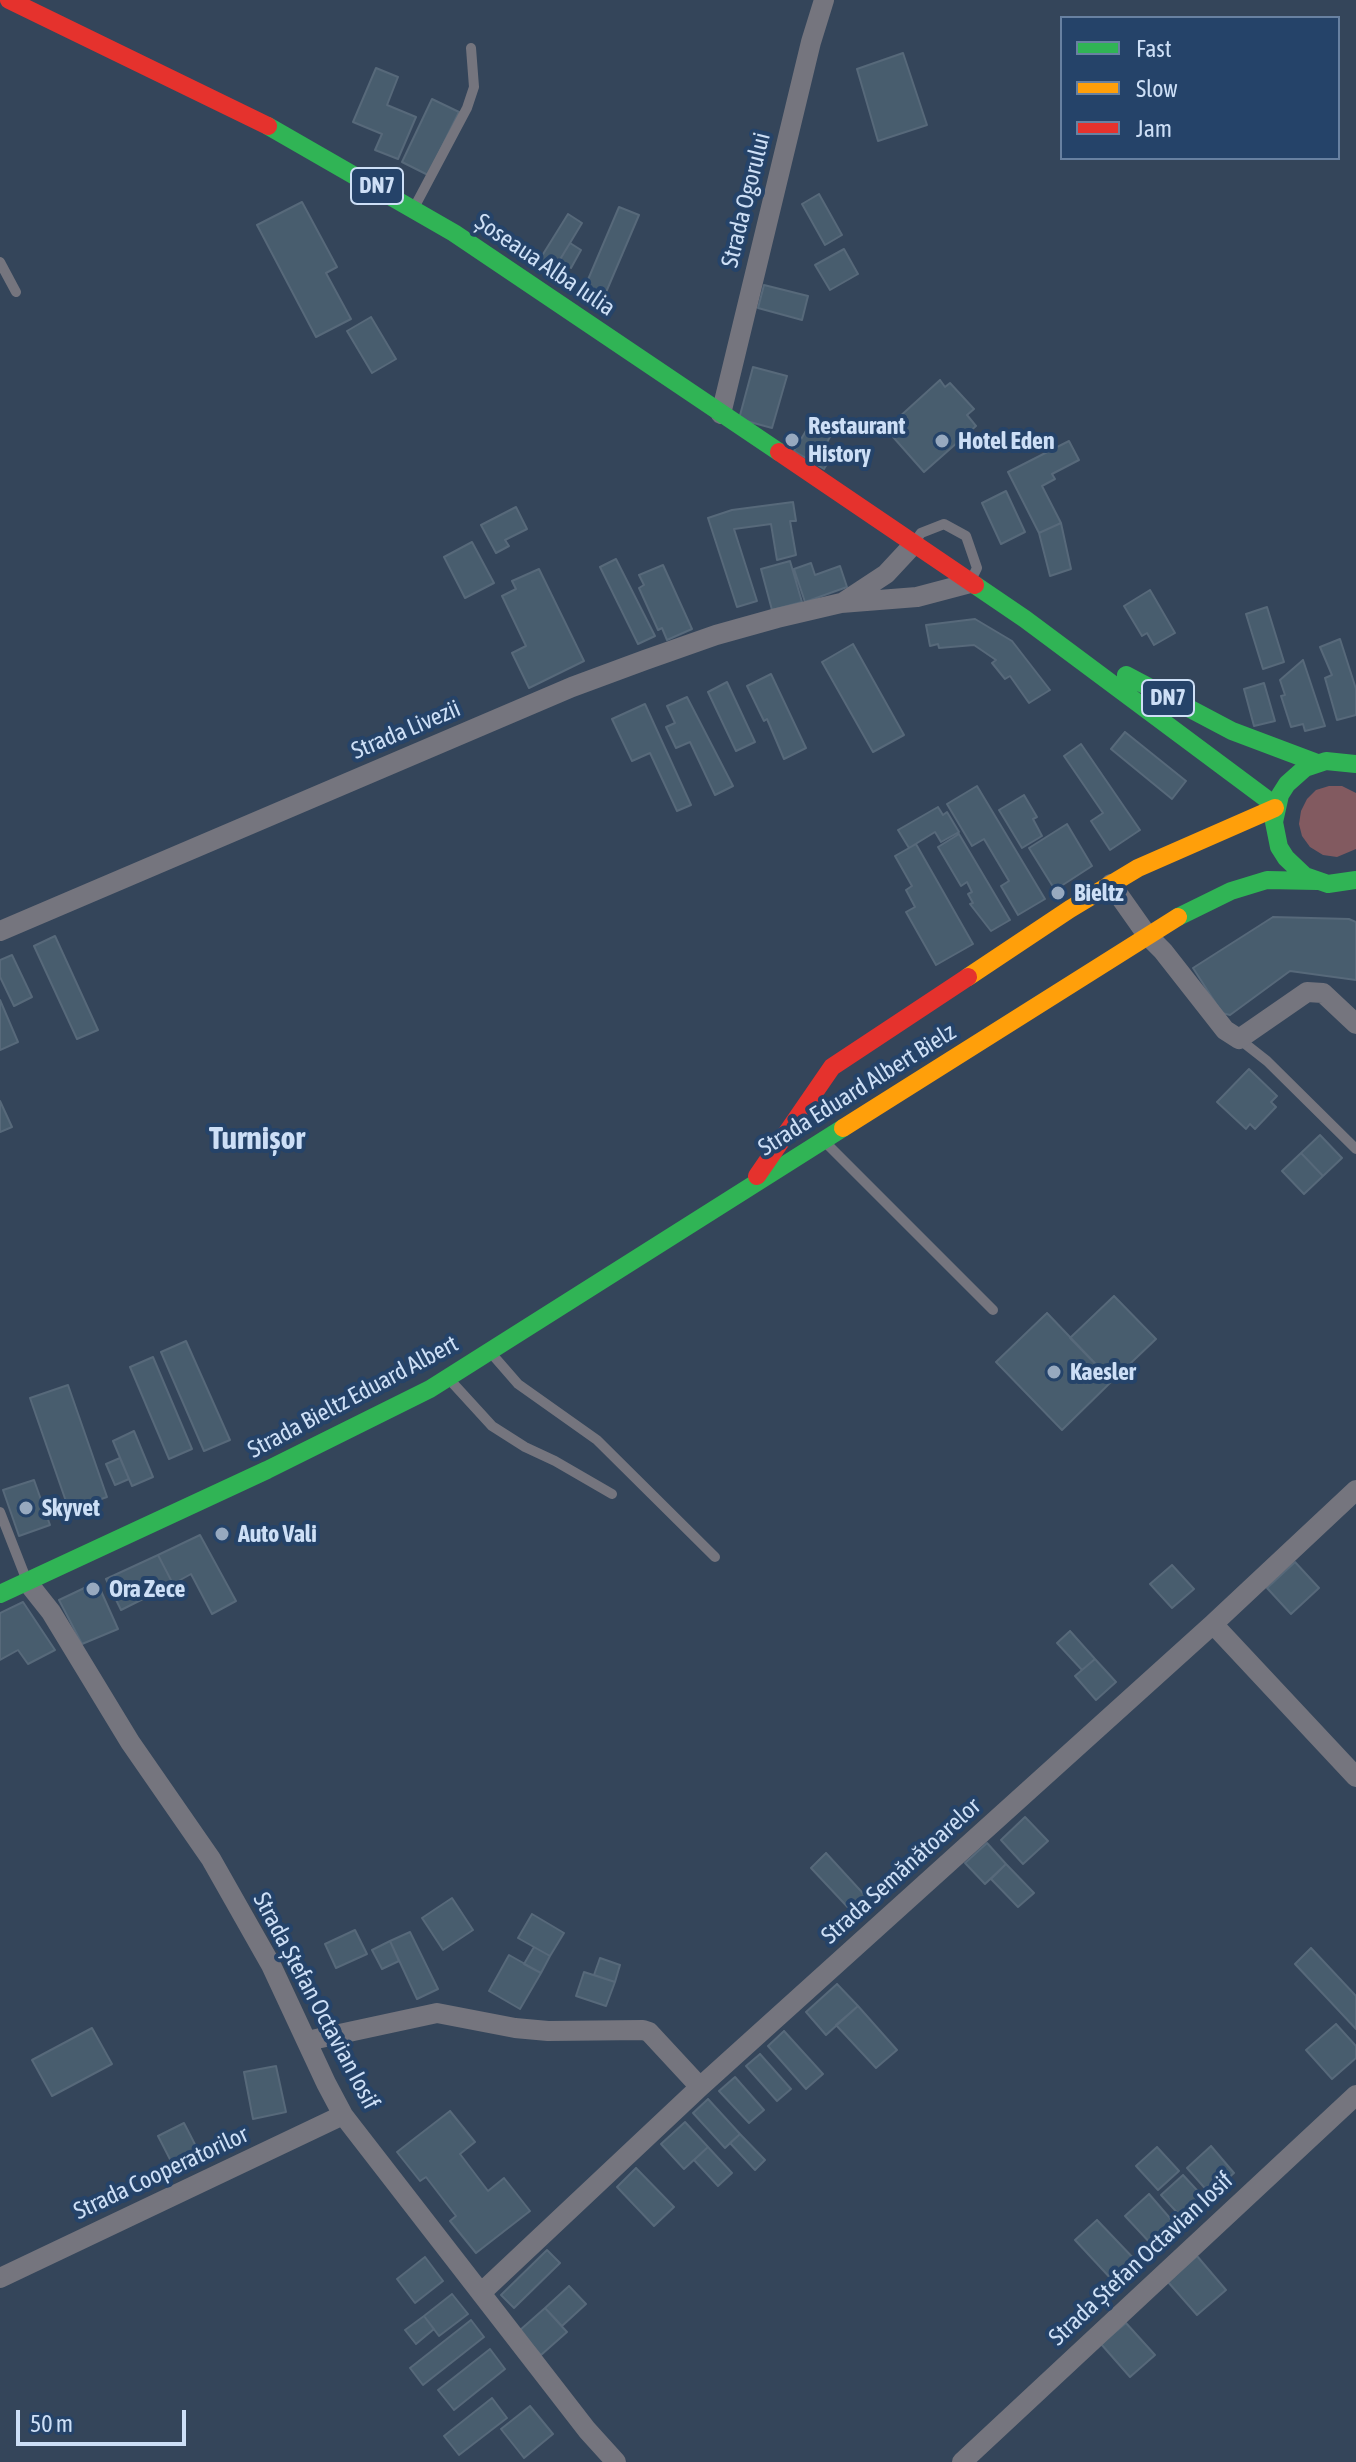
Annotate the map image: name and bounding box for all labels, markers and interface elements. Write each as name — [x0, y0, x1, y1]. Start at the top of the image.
legend — [1060, 16, 1340, 160]
text: Fast — [1136, 35, 1172, 62]
text: Slow — [1136, 75, 1178, 102]
text: Jam — [1136, 115, 1172, 142]
street label: Strada Ogorului — [715, 130, 777, 270]
road number: DN7 — [351, 168, 403, 204]
street label: Șoseaua Alba Iulia — [470, 208, 620, 322]
place label: Restaurant History — [808, 412, 905, 468]
place label: Hotel Eden — [958, 427, 1055, 455]
marker: Restaurant History — [783, 431, 801, 449]
marker: Hotel Eden — [933, 432, 951, 450]
road number: DN7 — [1142, 680, 1194, 716]
street label: Strada Livezii — [347, 694, 465, 766]
place label: Bieltz — [1074, 879, 1124, 907]
marker: Bieltz — [1049, 884, 1067, 902]
street label: Strada Eduard Albert Bielz — [753, 1018, 961, 1162]
district label: Turnișor — [209, 1120, 305, 1158]
street label: Strada Bieltz Eduard Albert — [243, 1329, 463, 1465]
place label: Kaesler — [1070, 1358, 1136, 1386]
marker: Kaesler — [1045, 1363, 1063, 1381]
place label: Skyvet — [42, 1494, 100, 1522]
marker: Skyvet — [17, 1499, 35, 1517]
place label: Auto Vali — [238, 1520, 317, 1548]
marker: Auto Vali — [213, 1525, 231, 1543]
place label: Ora Zece — [109, 1575, 185, 1603]
marker: Ora Zece — [84, 1580, 102, 1598]
street label: Strada Semănătoarelor — [815, 1792, 987, 1950]
street label: Strada Ștefan Octavian Iosif — [247, 1888, 385, 2114]
street label: Strada Cooperatorilor — [69, 2120, 253, 2226]
street label: Strada Ștefan Octavian Iosif — [1043, 2166, 1239, 2352]
scale bar — [20, 2394, 190, 2444]
text: 50 m — [30, 2410, 73, 2437]

